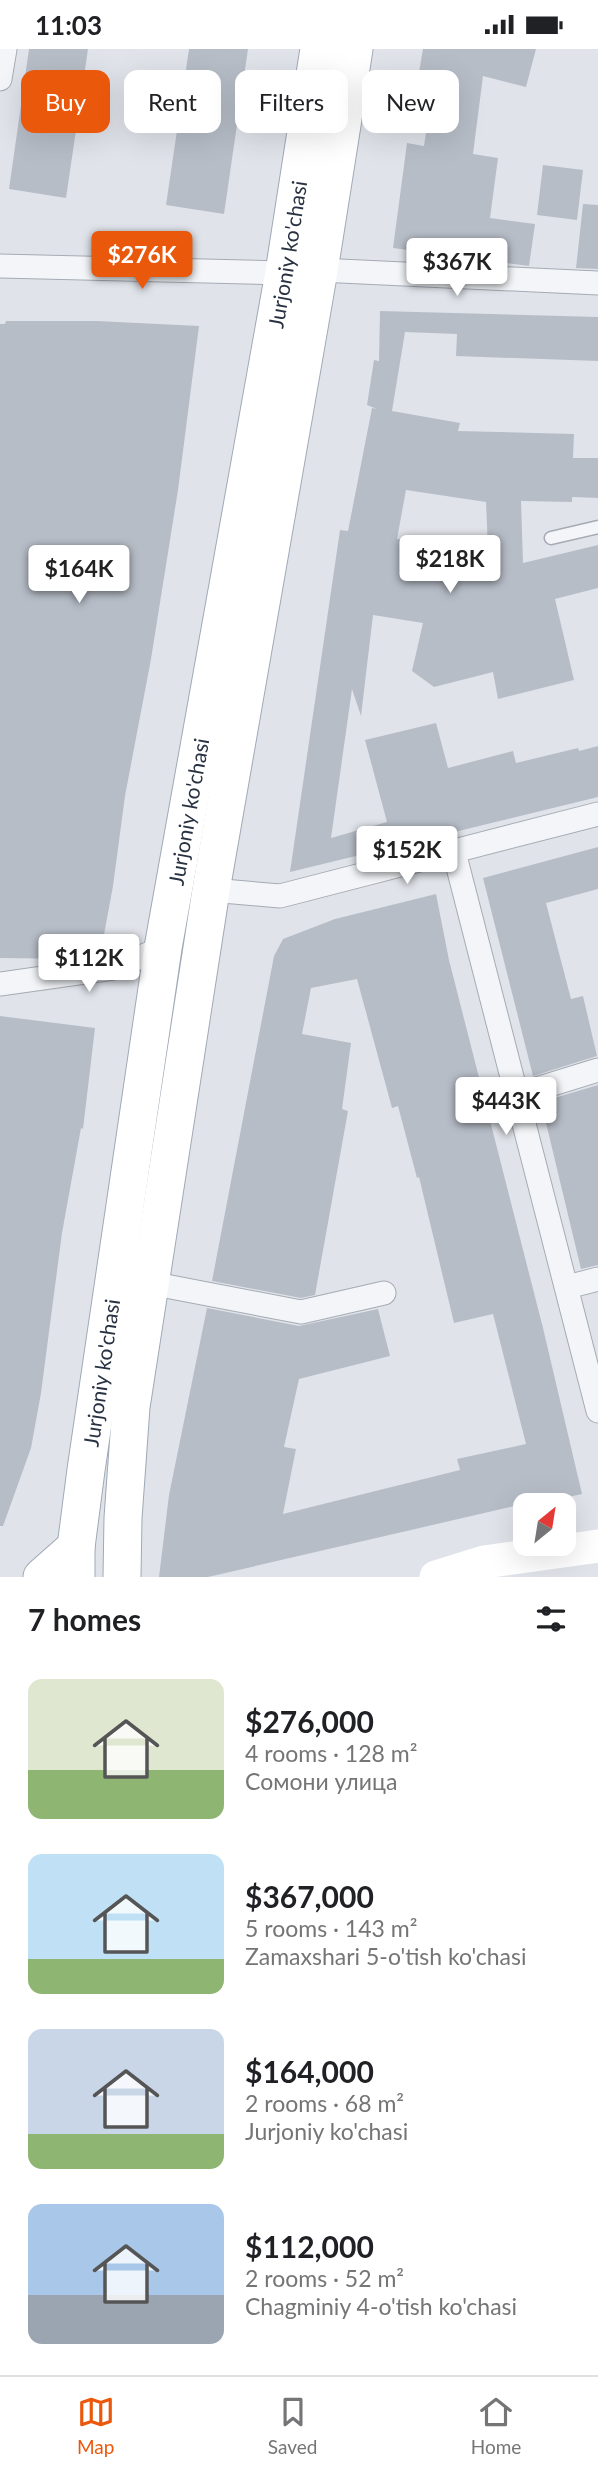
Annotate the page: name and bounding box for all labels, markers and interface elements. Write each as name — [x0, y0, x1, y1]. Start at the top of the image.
text: 11:03 — [35, 9, 102, 41]
chip: Buy — [21, 70, 110, 133]
chip: Rent — [124, 70, 221, 133]
chip: Filters — [235, 70, 348, 133]
chip: New — [362, 70, 459, 133]
street label: Jurjoniy ko'chasi — [262, 179, 311, 330]
pin: $276K — [93, 231, 191, 291]
pin: $367K — [408, 239, 506, 298]
text: $276K — [107, 240, 177, 268]
text: $367K — [422, 247, 492, 275]
pin: $218K — [401, 535, 499, 595]
text: $218K — [415, 544, 485, 572]
pin: $164K — [30, 545, 128, 605]
text: $164K — [44, 554, 114, 582]
street label: Jurjoniy ko'chasi — [162, 736, 213, 887]
pin: $152K — [358, 827, 456, 886]
text: $152K — [372, 835, 442, 863]
pin: $112K — [40, 935, 138, 994]
text: $112K — [54, 943, 124, 971]
pin: $443K — [457, 1077, 555, 1137]
text: $443K — [471, 1086, 541, 1114]
street label: Jurjoniy ko'chasi — [77, 1297, 124, 1448]
north arrow — [513, 1493, 576, 1556]
map controls — [513, 1493, 576, 1556]
icon: filters — [532, 1600, 570, 1638]
text: 7 homes — [28, 1601, 141, 1637]
text: $276,000 — [245, 1703, 374, 1739]
icon: home — [84, 1707, 168, 1791]
text: 4 rooms · 128 m² — [245, 1739, 417, 1767]
text: Сомони улица — [245, 1767, 397, 1795]
text: $367,000 — [245, 1878, 374, 1914]
icon: home — [84, 1882, 168, 1966]
text: 5 rooms · 143 m² — [245, 1914, 417, 1942]
text: Zamaxshari 5-o'tish ko'chasi — [245, 1942, 527, 1970]
text: $164,000 — [245, 2053, 374, 2089]
icon: home — [84, 2057, 168, 2141]
text: 2 rooms · 68 m² — [245, 2089, 404, 2117]
text: Jurjoniy ko'chasi — [245, 2117, 408, 2145]
text: $112,000 — [245, 2228, 374, 2264]
icon: home — [84, 2232, 168, 2316]
text: 2 rooms · 52 m² — [245, 2264, 404, 2292]
text: Chagminiy 4-o'tish ko'chasi — [245, 2292, 517, 2320]
tab: Map — [77, 2393, 115, 2458]
tab: Saved — [268, 2393, 317, 2458]
tab: Home — [471, 2393, 521, 2458]

